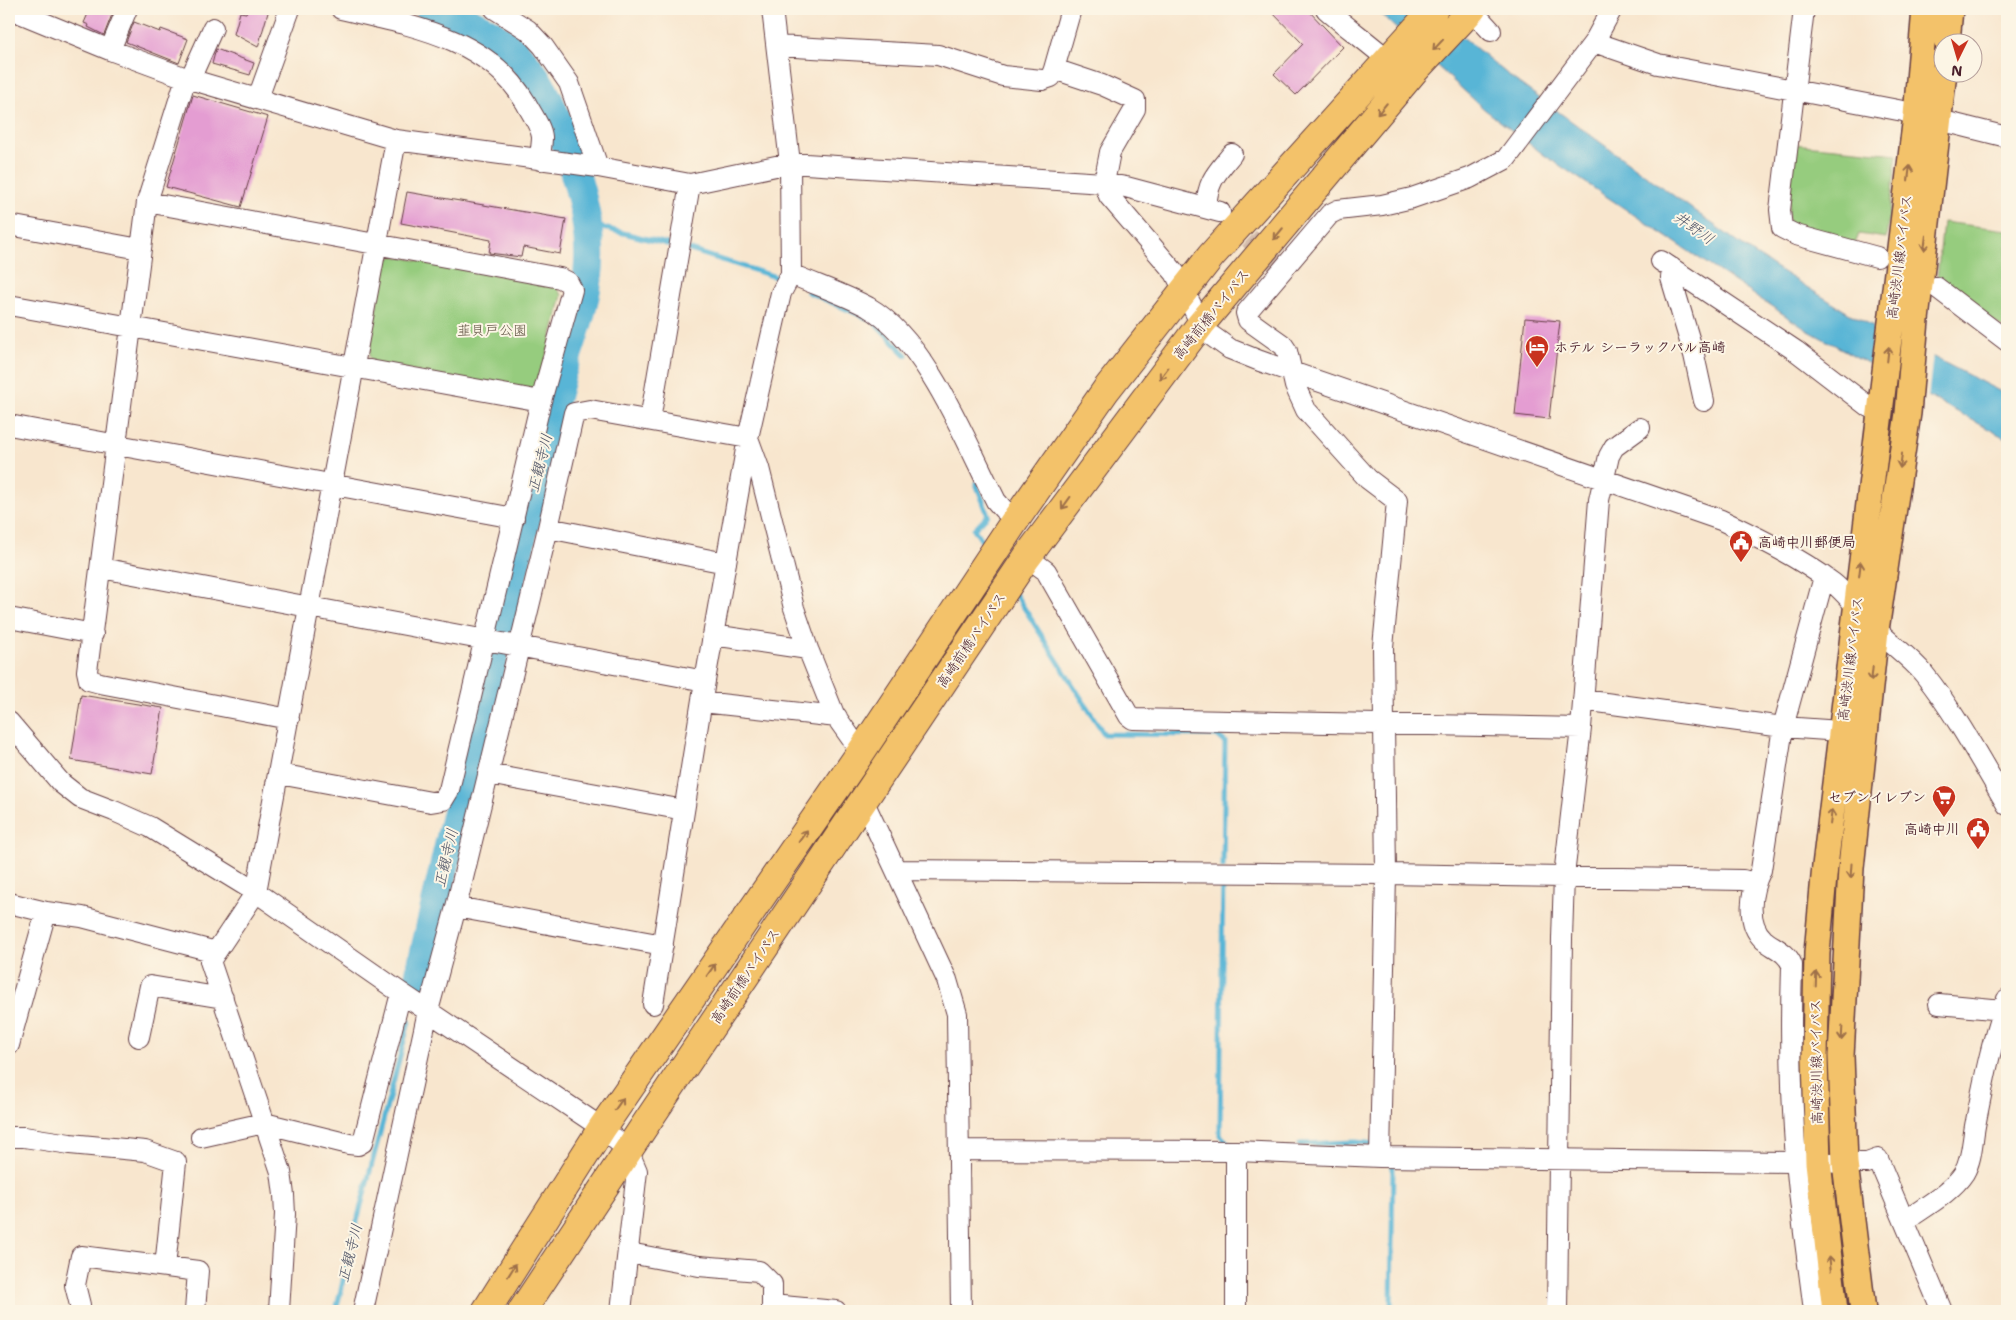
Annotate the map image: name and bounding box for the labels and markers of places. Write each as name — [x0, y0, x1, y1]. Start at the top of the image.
hotel icon: ホテル シーラックパル高崎 — [1524, 334, 1550, 368]
place label: ホテル シーラックパル高崎 — [1554, 338, 1726, 356]
public building icon: 高崎中川郵便局 — [1728, 529, 1754, 563]
place label: 高崎中川郵便局 — [1758, 533, 1856, 551]
supermarket icon: セブンイレブン — [1931, 784, 1957, 818]
place label: セブンイレブン — [1828, 788, 1926, 806]
public building icon: 高崎中川 — [1965, 816, 1991, 850]
place label: 高崎中川 — [1904, 820, 1960, 838]

